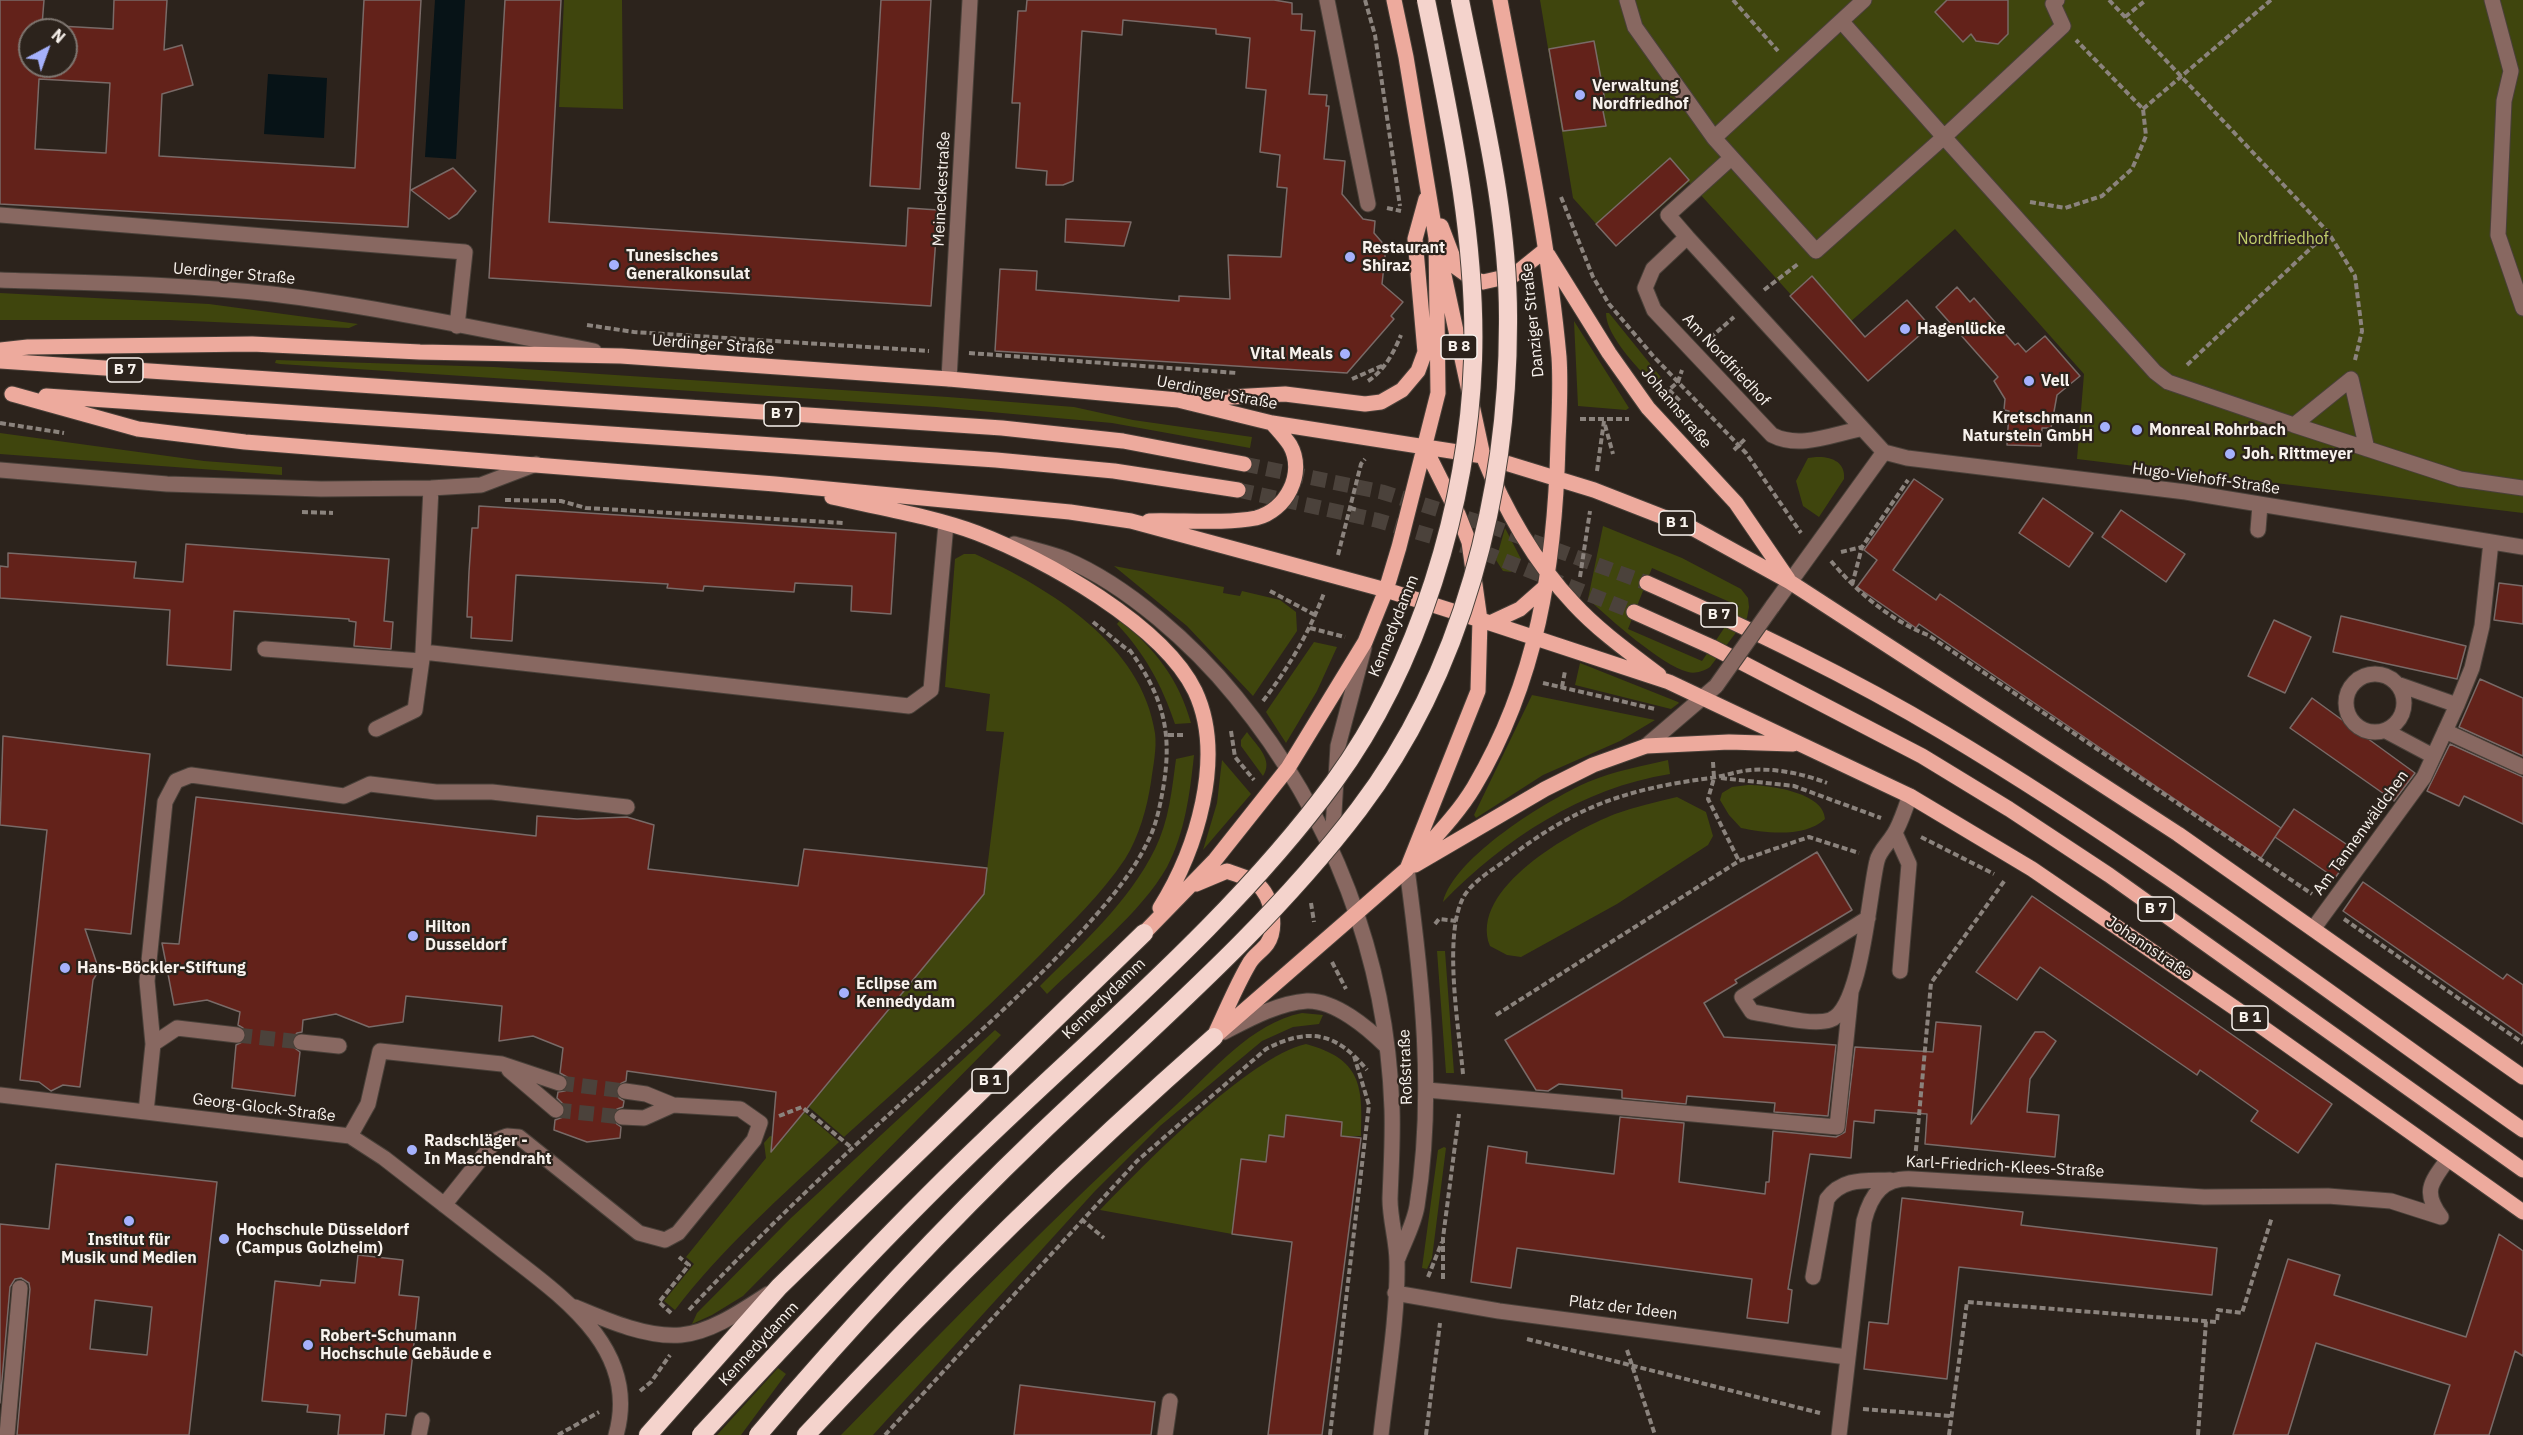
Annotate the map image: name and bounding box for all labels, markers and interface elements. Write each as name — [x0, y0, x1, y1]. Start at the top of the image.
north arrow — [18, 18, 78, 78]
text: N — [48, 25, 69, 47]
place label: Verwaltung Nordfriedhof — [1592, 76, 1689, 114]
marker: Verwaltung Nordfriedhof — [1573, 88, 1587, 102]
street label: Meineckestraße — [929, 131, 955, 247]
park label: Nordfriedhof — [2237, 229, 2329, 249]
place label: Restaurant Shiraz — [1362, 238, 1445, 276]
place label: Tunesisches Generalkonsulat — [626, 246, 750, 284]
marker: Restaurant Shiraz — [1343, 250, 1357, 264]
marker: Tunesisches Generalkonsulat — [607, 258, 621, 272]
street label: Uerdinger Straße — [172, 259, 296, 289]
street label: Danziger Straße — [1517, 262, 1549, 378]
street label: Am Nordfriedhof — [1678, 310, 1774, 410]
place label: Hagenlücke — [1917, 319, 2005, 339]
marker: Hagenlücke — [1898, 322, 1912, 336]
street label: Uerdinger Straße — [651, 331, 775, 359]
road number: B 8 — [1441, 335, 1477, 359]
place label: Vital Meals — [1250, 344, 1333, 364]
marker: Vital Meals — [1338, 347, 1352, 361]
road number: B 7 — [107, 358, 143, 382]
street label: Johannstraße — [1637, 364, 1715, 452]
place label: Vell — [2041, 371, 2069, 391]
street label: Uerdinger Straße — [1155, 372, 1279, 414]
marker: Vell — [2022, 374, 2036, 388]
road number: B 7 — [764, 402, 800, 426]
place label: Kretschmann Naturstein GmbH — [1962, 408, 2093, 446]
marker: Kretschmann Naturstein GmbH — [2098, 420, 2112, 434]
place label: Monreal Rohrbach — [2149, 420, 2286, 440]
marker: Monreal Rohrbach — [2130, 423, 2144, 437]
place label: Joh. Rittmeyer — [2242, 444, 2353, 464]
marker: Joh. Rittmeyer — [2223, 447, 2237, 461]
street label: Hugo-Viehoff-Straße — [2131, 459, 2281, 499]
road number: B 1 — [1659, 511, 1695, 535]
street label: Kennedydamm — [1365, 572, 1423, 680]
road number: B 7 — [1701, 603, 1737, 627]
street label: Am Tannenwäldchen — [2309, 767, 2413, 899]
road number: B 7 — [2138, 897, 2174, 921]
street label: Johannstraße — [2102, 912, 2196, 984]
place label: Hilton Dusseldorf — [425, 917, 507, 955]
marker: Hilton Dusseldorf — [406, 929, 420, 943]
street label: Kennedydamm — [1058, 954, 1150, 1044]
place label: Hans-Böckler-Stiftung — [77, 958, 246, 978]
marker: Hans-Böckler-Stiftung — [58, 961, 72, 975]
place label: Eclipse am Kennedydam — [856, 974, 955, 1012]
marker: Eclipse am Kennedydam — [837, 986, 851, 1000]
road number: B 1 — [2232, 1006, 2268, 1030]
street label: Roßstraße — [1395, 1029, 1417, 1105]
road number: B 1 — [972, 1069, 1008, 1093]
street label: Georg-Glock-Straße — [191, 1090, 337, 1126]
place label: Radschläger - In Maschendraht — [424, 1131, 552, 1169]
marker: Radschläger - In Maschendraht — [405, 1143, 419, 1157]
street label: Karl-Friedrich-Klees-Straße — [1905, 1152, 2105, 1182]
marker: Institut für Musik und Medien — [122, 1214, 136, 1228]
place label: Hochschule Düsseldorf (Campus Golzheim) — [236, 1220, 409, 1258]
place label: Institut für Musik und Medien — [61, 1230, 197, 1268]
marker: Hochschule Düsseldorf (Campus Golzheim) — [217, 1232, 231, 1246]
street label: Platz der Ideen — [1568, 1292, 1678, 1324]
street label: Kennedydamm — [715, 1298, 803, 1390]
place label: Robert-Schumann Hochschule Gebäude e — [320, 1326, 492, 1364]
marker: Robert-Schumann Hochschule Gebäude e — [301, 1338, 315, 1352]

